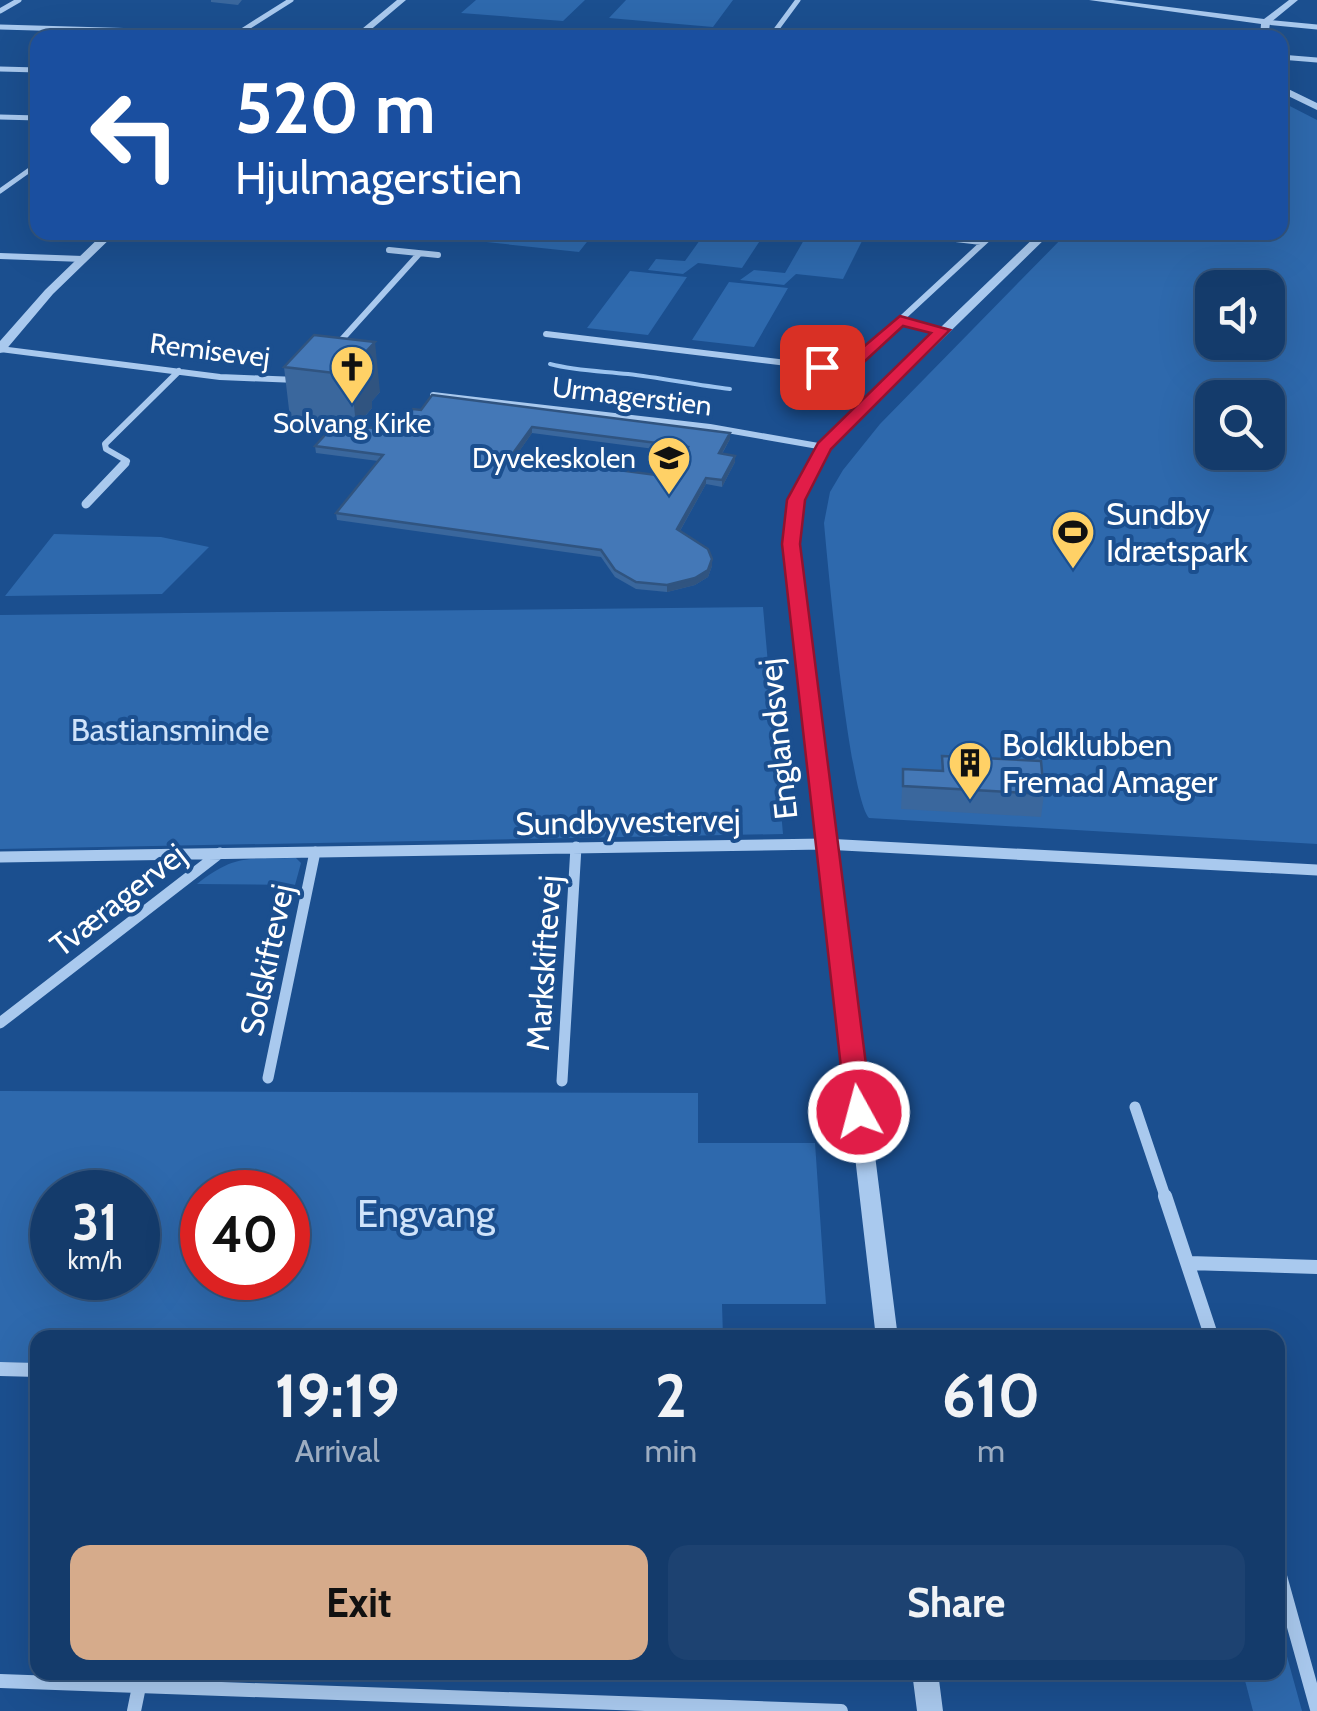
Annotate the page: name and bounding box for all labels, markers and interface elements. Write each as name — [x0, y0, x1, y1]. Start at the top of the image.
text: 520 m — [235, 65, 436, 151]
icon: left — [70, 70, 200, 200]
text: Hjulmagerstien — [235, 151, 522, 205]
map controls — [1195, 270, 1285, 470]
button: sound — [1195, 270, 1285, 360]
pin — [780, 325, 865, 410]
street label: Remisevej — [148, 326, 272, 374]
icon: arrive — [795, 340, 850, 395]
church icon: Solvang Kirke — [329, 344, 375, 405]
street label: Urmagerstien — [550, 369, 714, 423]
button: search — [1195, 380, 1285, 470]
place label: Solvang Kirke — [273, 406, 431, 440]
school or university icon: Dyvekeskolen — [646, 435, 692, 496]
place label: Dyvekeskolen — [472, 441, 636, 475]
place label: Sundby Idrætspark — [1106, 494, 1249, 570]
sports icon: Sundby Idrætspark — [1050, 509, 1096, 570]
street label: Englandsvej — [750, 657, 805, 821]
park label: Bastiansminde — [71, 710, 269, 749]
place label: Boldklubben Fremad Amager — [1002, 725, 1218, 801]
building icon: Boldklubben Fremad Amager — [947, 740, 993, 801]
street label: Sundbyvestervej — [515, 800, 741, 843]
street label: Tværagervej — [42, 835, 193, 965]
street label: Markskiftevej — [518, 874, 569, 1052]
street label: Solskiftevej — [231, 880, 302, 1039]
position arrow — [807, 1060, 911, 1164]
speed limit sign: 40 — [180, 1170, 310, 1300]
park label: Engvang — [357, 1190, 496, 1237]
text: 31 — [72, 1192, 118, 1253]
text: km/h — [68, 1245, 122, 1275]
text: 19:19 — [275, 1359, 400, 1432]
text: 2 — [655, 1359, 687, 1432]
text: 610 — [942, 1359, 1040, 1432]
text: Arrival — [295, 1431, 380, 1470]
text: min — [645, 1431, 697, 1470]
text: m — [977, 1431, 1005, 1470]
button: Exit — [70, 1545, 648, 1660]
button: Share — [668, 1545, 1245, 1660]

